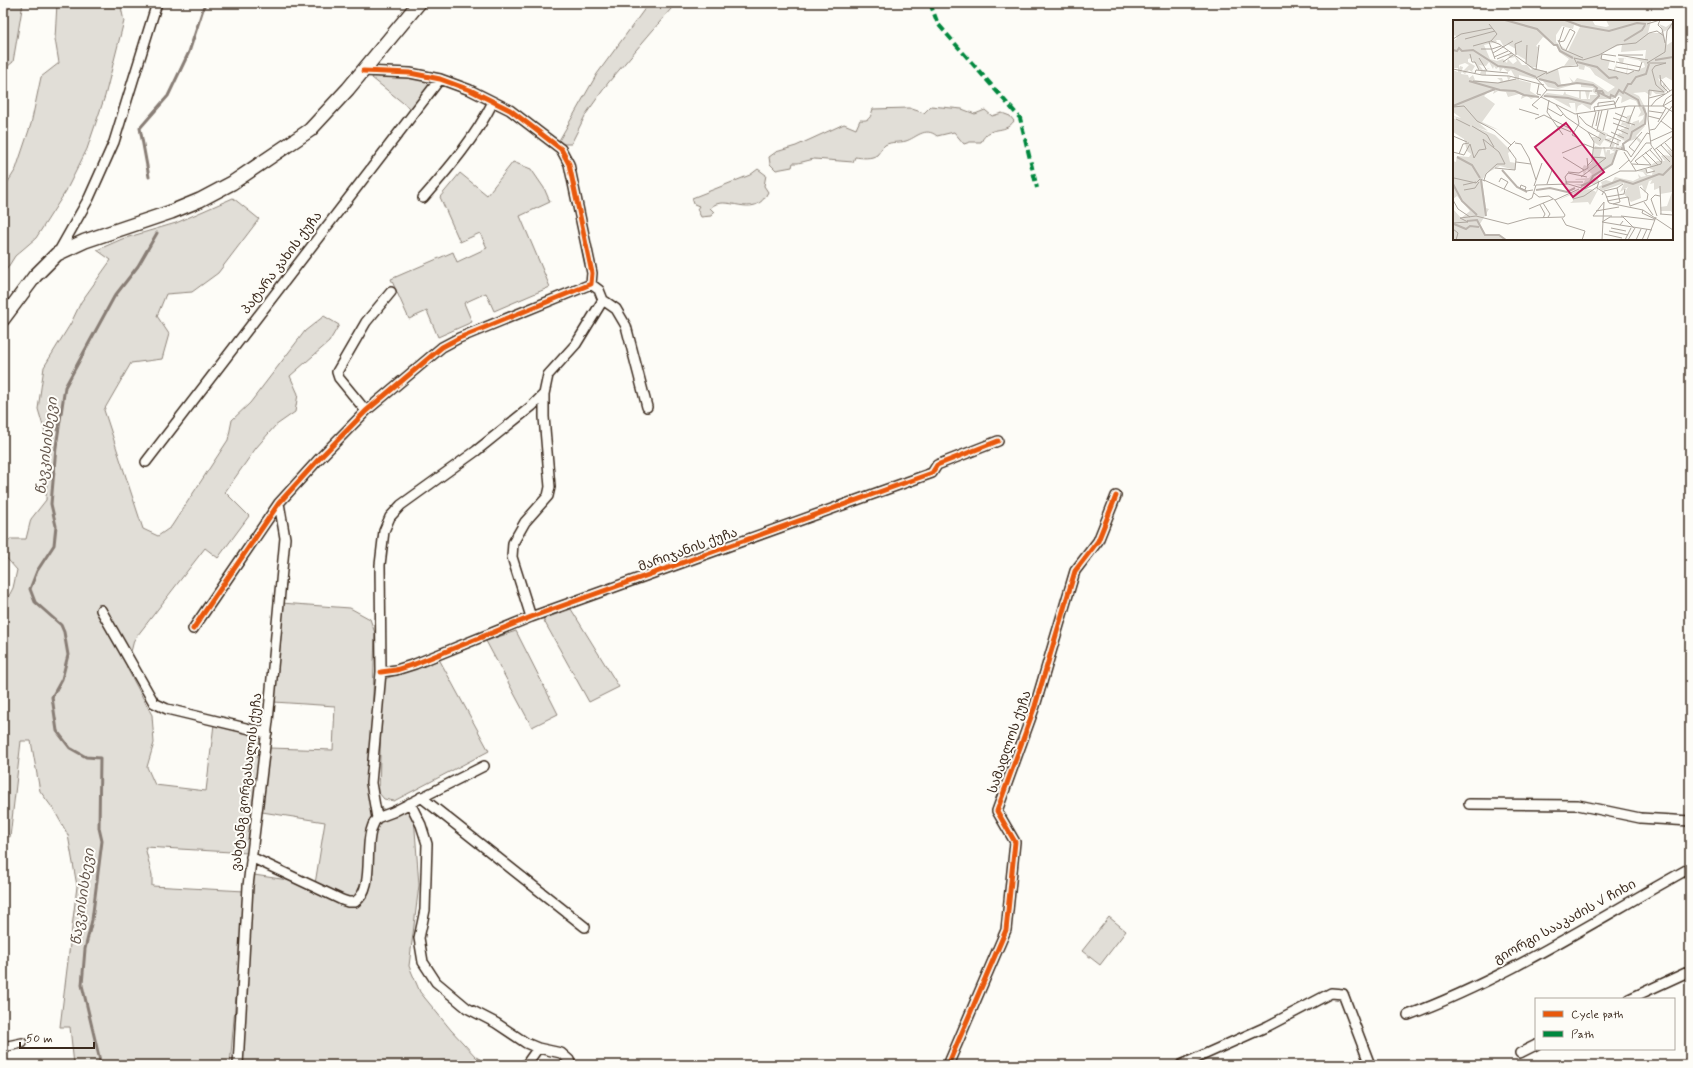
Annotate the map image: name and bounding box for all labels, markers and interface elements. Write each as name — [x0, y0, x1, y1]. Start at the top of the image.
inset map — [1453, 20, 1673, 240]
street label: პატარა კახის ქუჩა — [238, 208, 326, 318]
water label: წავკისისხევი — [32, 396, 62, 496]
street label: მარიჯანის ქუჩა — [636, 524, 740, 576]
street label: სამადლოს ქუჩა — [984, 688, 1036, 796]
street label: ვახტანგ გორგასალის ქუჩა — [228, 692, 266, 872]
water label: წავკისისხევი — [67, 847, 99, 947]
street label: გიორგი სააკაძის V ჩიხი — [1491, 876, 1639, 968]
legend — [1535, 998, 1675, 1050]
text: Cycle path — [1571, 1007, 1623, 1023]
scale bar — [20, 1024, 94, 1050]
text: Path — [1571, 1027, 1594, 1043]
text: 50 m — [26, 1031, 53, 1047]

